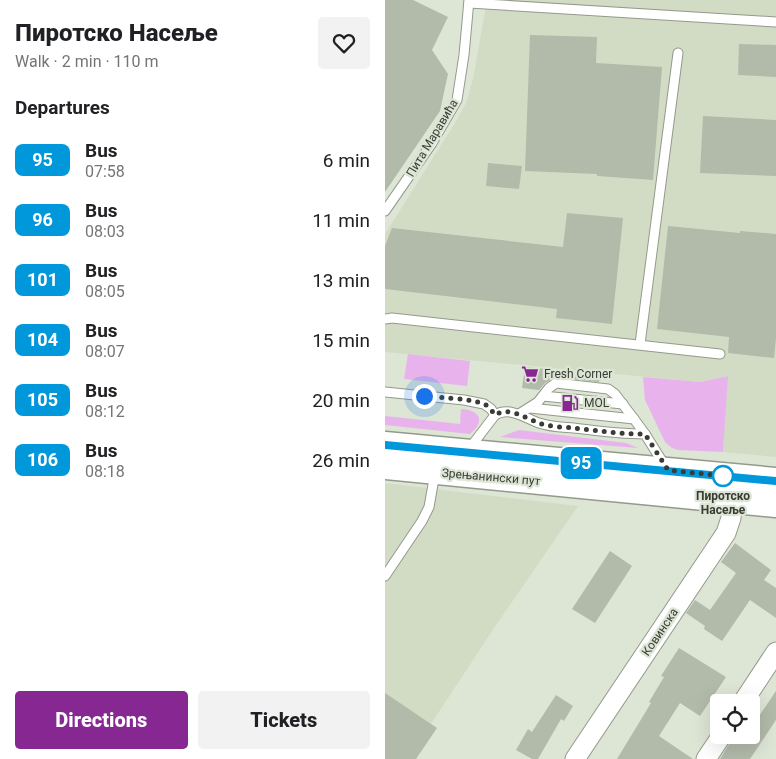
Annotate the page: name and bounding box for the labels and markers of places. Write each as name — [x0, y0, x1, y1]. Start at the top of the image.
supermarket icon: Fresh Corner — [520, 364, 540, 384]
place label: Fresh Corner — [544, 367, 612, 381]
fuel station icon: MOL — [560, 393, 580, 413]
place label: MOL — [584, 396, 610, 410]
marker: Пиротско Насеље — [712, 465, 734, 487]
place label: Пиротско Насеље — [696, 489, 750, 517]

